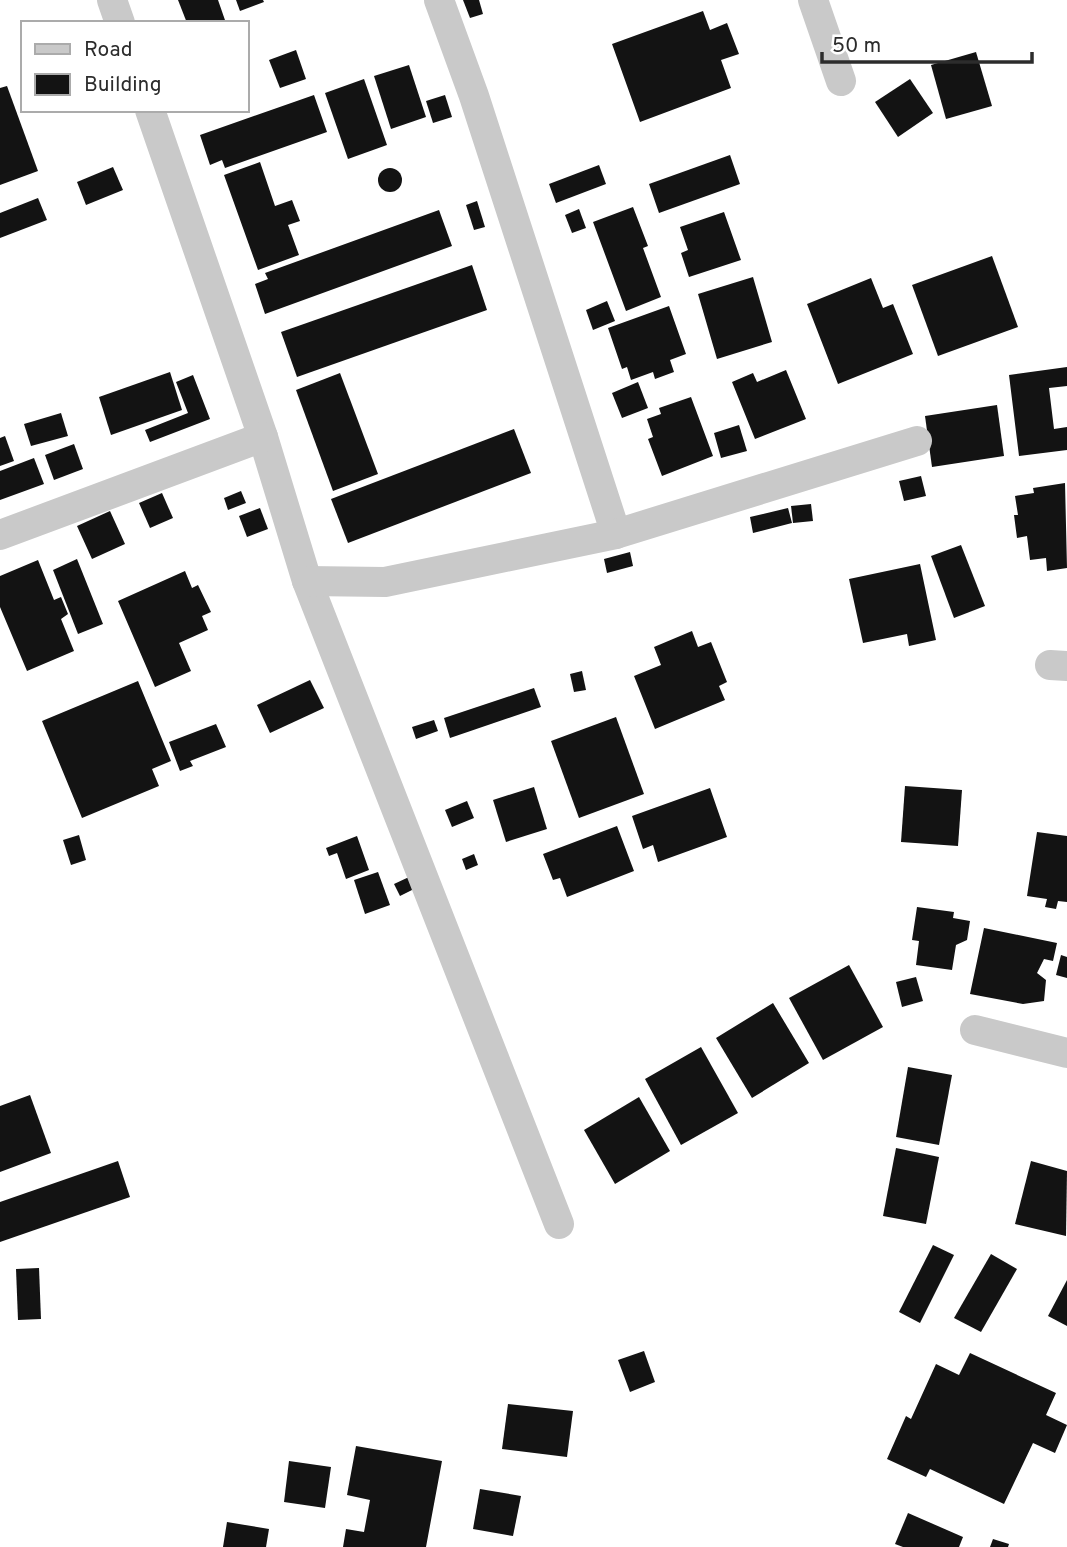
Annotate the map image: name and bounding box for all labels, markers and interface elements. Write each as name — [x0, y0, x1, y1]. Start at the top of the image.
legend — [21, 21, 248, 112]
scale bar — [822, 21, 1032, 65]
text: 50 m — [832, 33, 881, 60]
text: Road — [84, 37, 133, 64]
text: Building — [84, 72, 162, 99]

